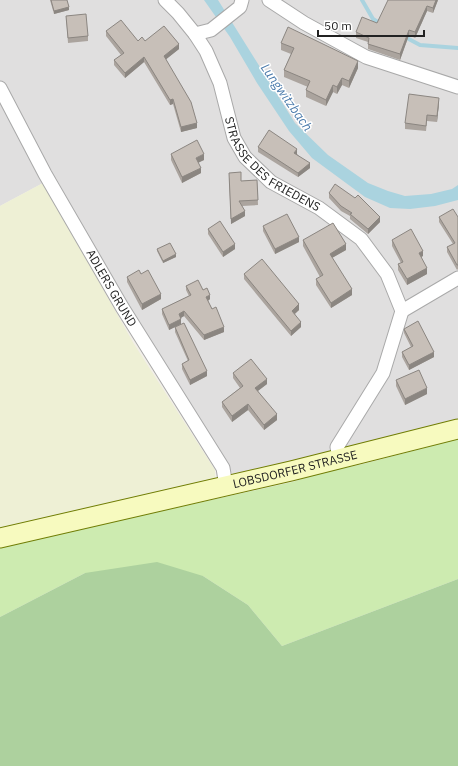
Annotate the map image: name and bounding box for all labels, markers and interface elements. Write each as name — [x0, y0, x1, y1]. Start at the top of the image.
scale bar — [318, 12, 424, 38]
text: 50 m — [324, 18, 352, 33]
water label: Lungwitzbach — [257, 60, 316, 135]
street label: STRASSE DES FRIEDENS — [222, 115, 323, 214]
street label: ADLERS GRUND — [83, 247, 140, 329]
street label: LOBSDORFER STRASSE — [231, 447, 359, 491]

